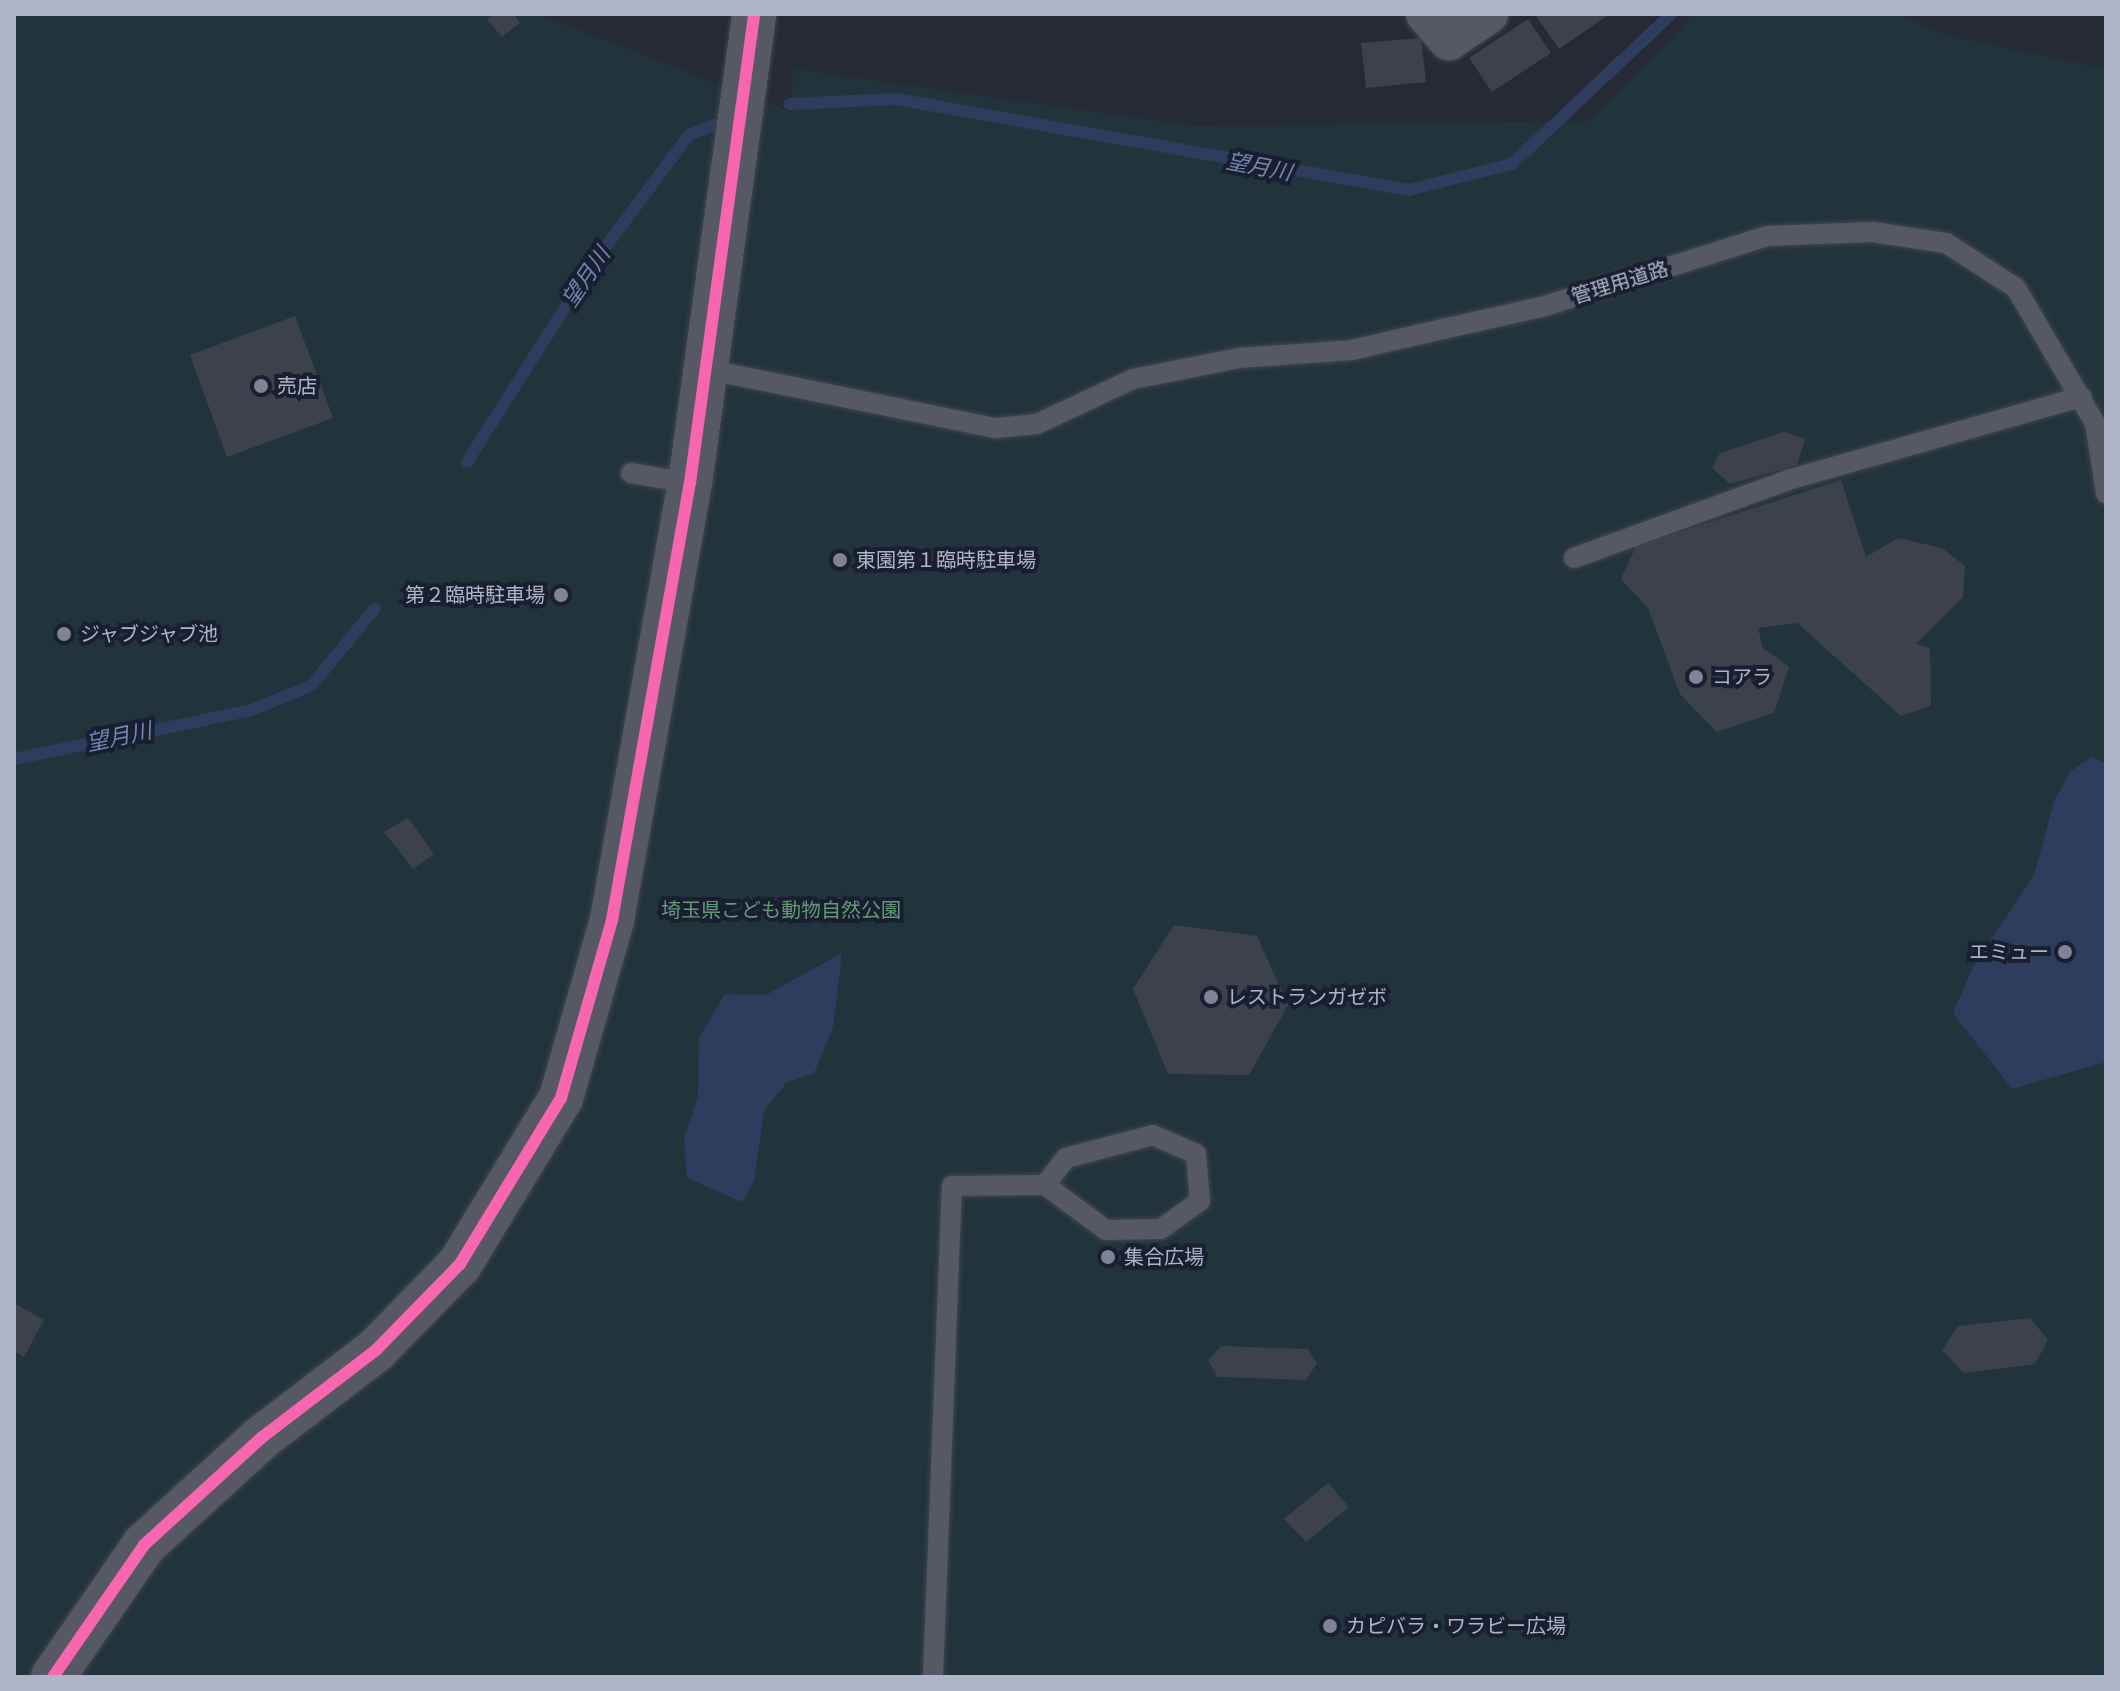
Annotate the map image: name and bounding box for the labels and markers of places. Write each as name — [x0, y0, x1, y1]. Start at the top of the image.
place label: 売店 — [277, 374, 317, 398]
marker: 売店 — [252, 377, 270, 395]
place label: 東園第１臨時駐車場 — [856, 548, 1036, 572]
marker: 東園第１臨時駐車場 — [831, 551, 849, 569]
place label: 第２臨時駐車場 — [405, 583, 545, 607]
marker: 第２臨時駐車場 — [552, 586, 570, 604]
place label: ジャブジャブ池 — [80, 622, 220, 646]
marker: ジャブジャブ池 — [55, 625, 73, 643]
place label: コアラ — [1712, 665, 1772, 689]
marker: コアラ — [1687, 668, 1705, 686]
place label: エミュー — [1969, 940, 2049, 964]
marker: エミュー — [2056, 943, 2074, 961]
place label: レストランガゼボ — [1227, 985, 1387, 1009]
marker: レストランガゼボ — [1202, 988, 1220, 1006]
place label: 集合広場 — [1124, 1245, 1204, 1269]
marker: 集合広場 — [1099, 1248, 1117, 1266]
place label: カピバラ・ワラビー広場 — [1346, 1614, 1566, 1638]
marker: カピバラ・ワラビー広場 — [1321, 1617, 1339, 1635]

